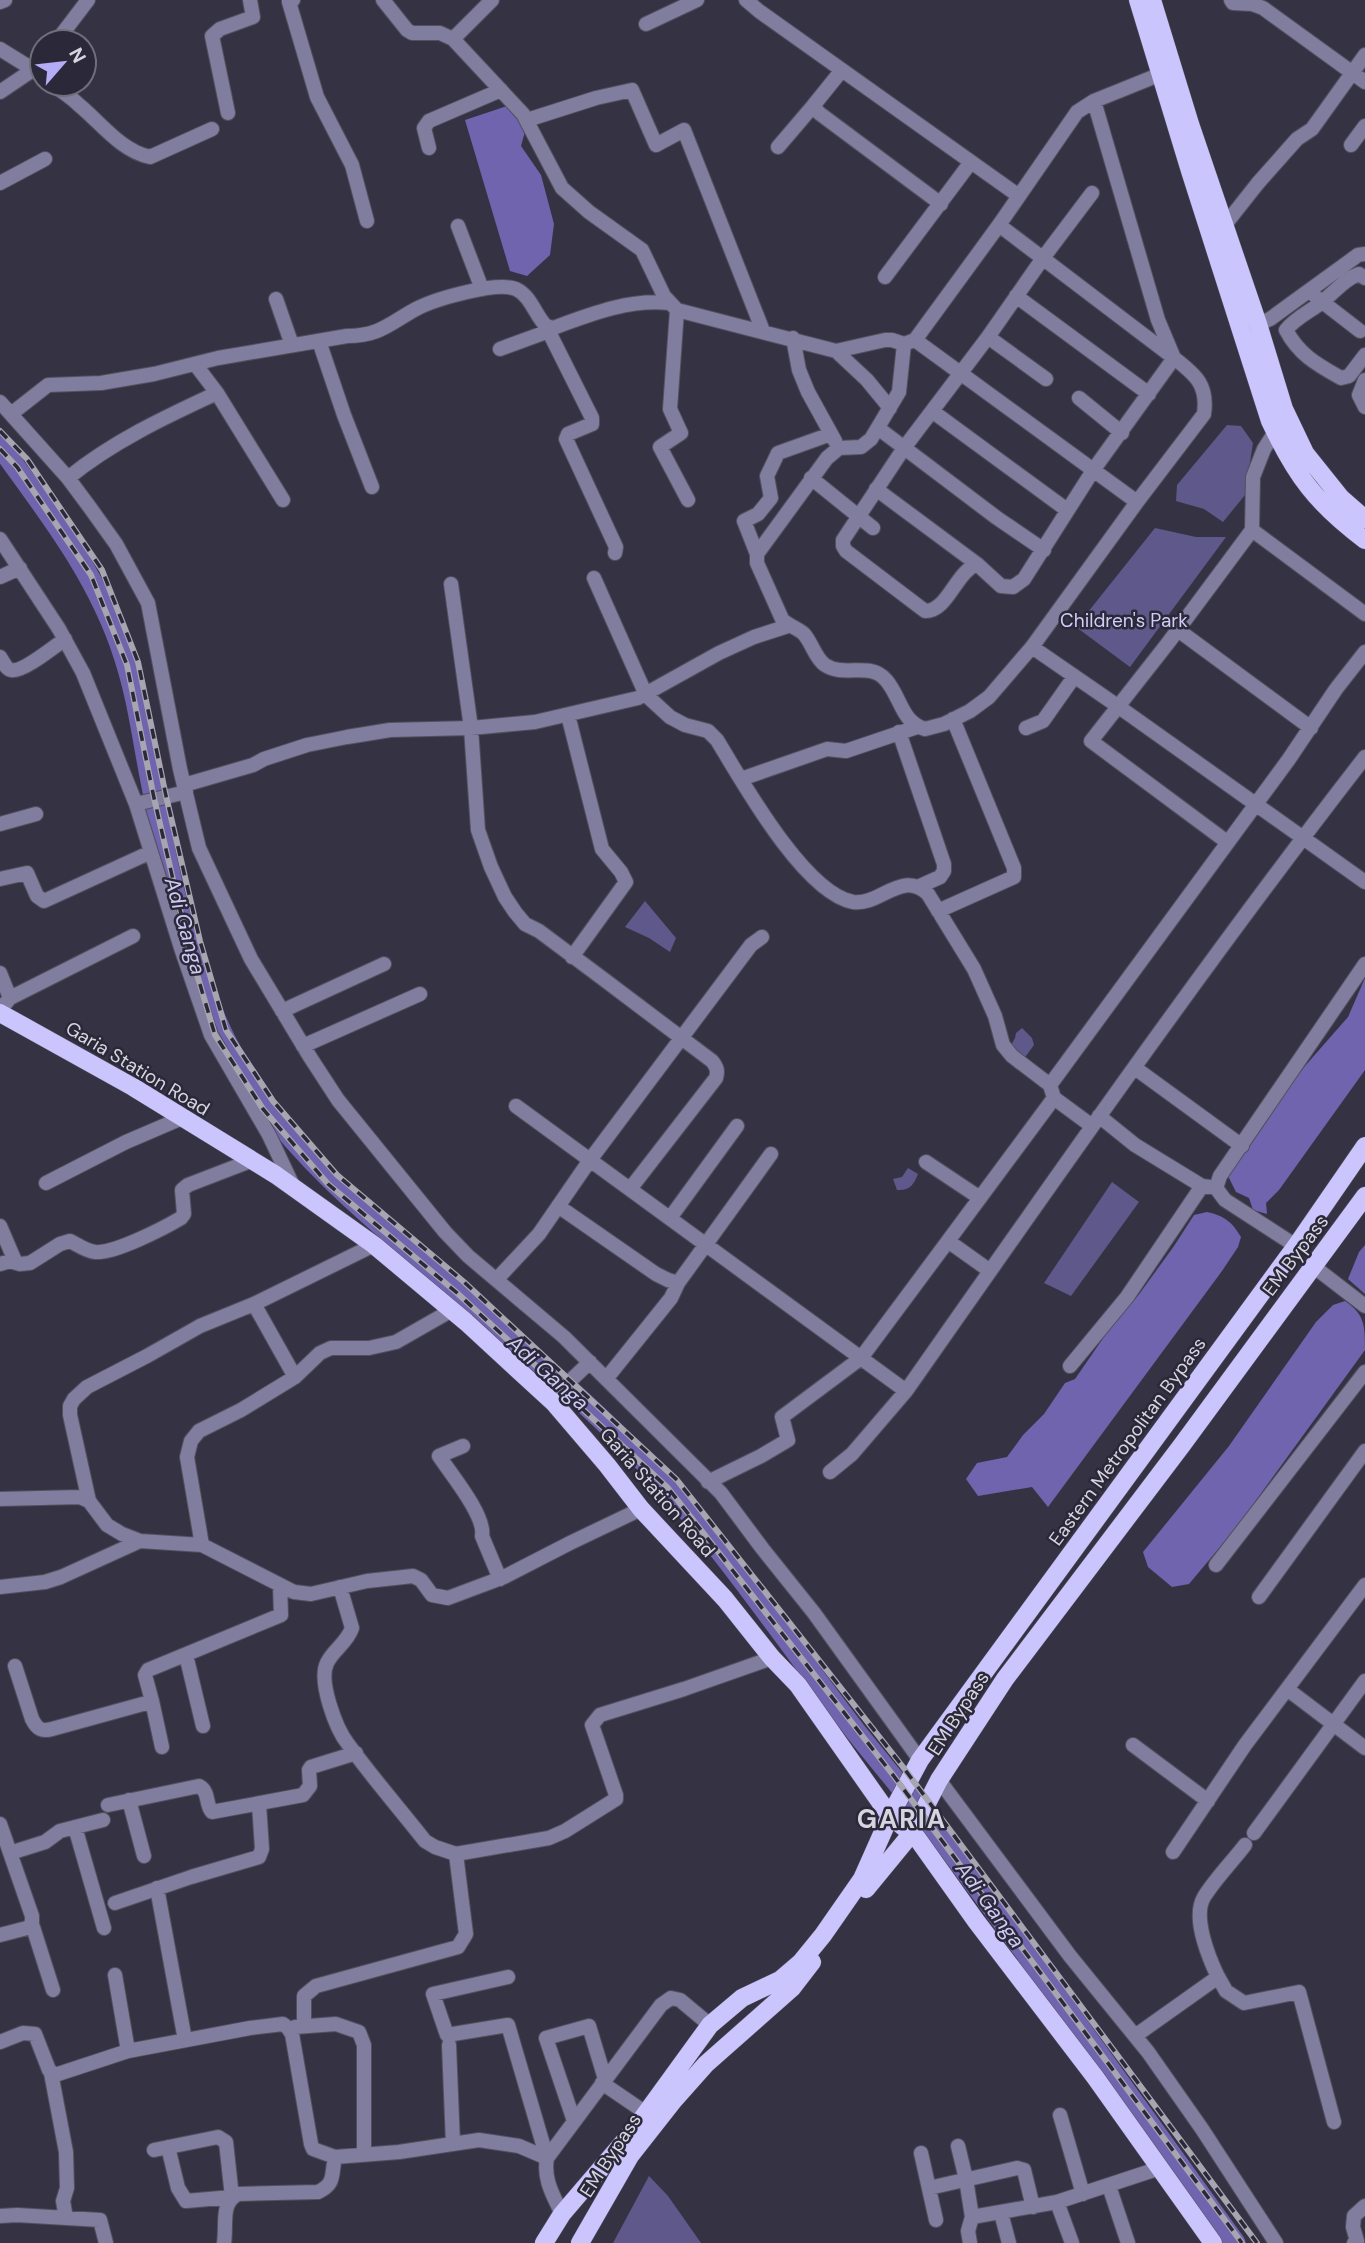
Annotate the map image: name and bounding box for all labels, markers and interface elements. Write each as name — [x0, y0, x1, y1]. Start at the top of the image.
north arrow — [28, 28, 98, 98]
text: N — [63, 43, 92, 67]
park label: Children's Park — [1060, 608, 1188, 633]
water label: Adi Ganga — [157, 873, 212, 978]
street label: Garia Station Road — [61, 1016, 214, 1121]
street label: EM Bypass — [1257, 1210, 1334, 1301]
water label: Adi Ganga — [501, 1328, 595, 1417]
street label: Eastern Metropolitan Bypass — [1043, 1332, 1212, 1551]
street label: Garia Station Road — [594, 1422, 721, 1562]
street label: EM Bypass — [922, 1667, 995, 1760]
district label: GARIA — [857, 1802, 947, 1836]
water label: Adi Ganga — [949, 1855, 1031, 1954]
street label: EM Bypass — [574, 2109, 647, 2202]

